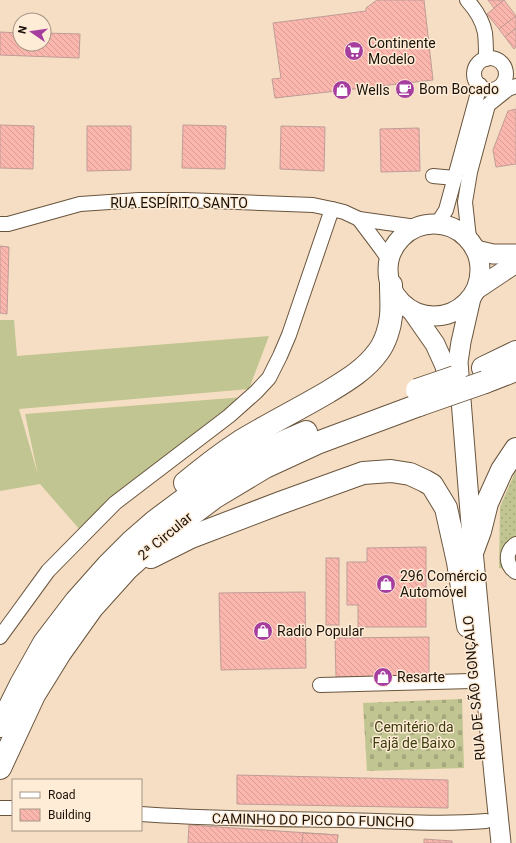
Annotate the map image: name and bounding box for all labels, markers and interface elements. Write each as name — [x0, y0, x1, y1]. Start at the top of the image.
north arrow — [12, 12, 52, 52]
text: N — [16, 24, 30, 35]
place label: Continente Modelo — [368, 35, 436, 67]
supermarket icon: Continente Modelo — [343, 40, 365, 62]
cafe icon: Bom Bocado — [394, 78, 416, 100]
shop icon: Wells — [331, 79, 353, 101]
place label: Bom Bocado — [419, 81, 499, 97]
place label: Wells — [356, 82, 390, 98]
street label: RUA ESPÍRITO SANTO — [110, 194, 248, 211]
street label: 2ª Circular — [135, 509, 195, 563]
place label: 296 Comércio Automóvel — [400, 568, 487, 600]
shop icon: 296 Comércio Automóvel — [375, 573, 397, 595]
street label: RUA DE SÃO GONÇALO — [459, 615, 488, 761]
shop icon: Radio Popular — [252, 620, 274, 642]
place label: Radio Popular — [277, 623, 364, 639]
shop icon: Resarte — [372, 666, 394, 688]
place label: Resarte — [397, 669, 445, 685]
park label: Cemitério da Fajã de Baixo — [373, 719, 455, 751]
legend — [12, 779, 142, 831]
text: Road — [48, 788, 76, 802]
text: Building — [48, 808, 91, 822]
street label: CAMINHO DO PICO DO FUNCHO — [212, 810, 414, 830]

